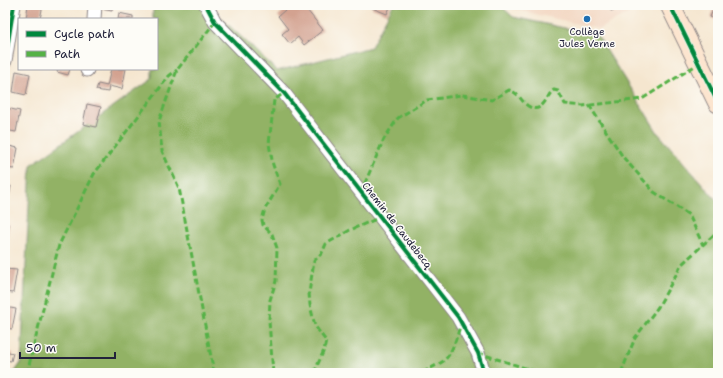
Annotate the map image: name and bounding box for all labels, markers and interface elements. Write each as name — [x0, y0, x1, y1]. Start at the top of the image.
marker: Collège Jules Verne — [582, 14, 592, 24]
legend — [18, 18, 158, 70]
place label: Collège Jules Verne — [559, 25, 615, 50]
text: Cycle path — [54, 26, 115, 42]
text: Path — [54, 46, 80, 62]
street label: Chemin de Caudebecq — [359, 179, 435, 272]
scale bar — [20, 334, 115, 360]
text: 50 m — [26, 340, 56, 356]

